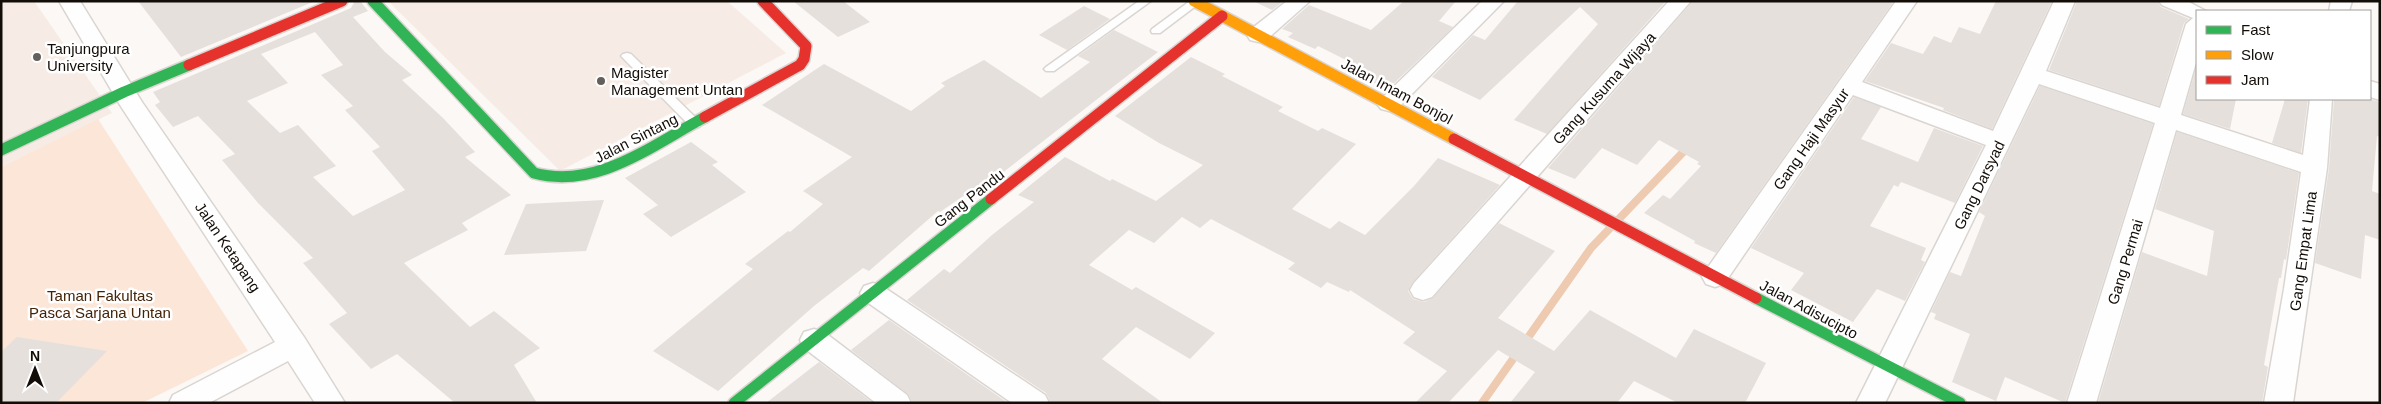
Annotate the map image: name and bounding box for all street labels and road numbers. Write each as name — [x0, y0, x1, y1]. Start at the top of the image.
street label: Gang Kusuma Wijaya — [1549, 28, 1659, 148]
street label: Jalan Imam Bonjol — [1339, 55, 1455, 127]
street label: Gang Haji Masyur — [1770, 85, 1852, 193]
street label: Jalan Sintang — [592, 110, 680, 166]
street label: Gang Darsyad — [1950, 138, 2008, 232]
street label: Gang Pandu — [931, 165, 1007, 231]
street label: Gang Empat Lima — [2286, 189, 2320, 312]
street label: Jalan Ketapang — [192, 199, 264, 295]
street label: Gang Permai — [2104, 217, 2146, 307]
street label: Jalan Adisucipto — [1757, 276, 1861, 342]

